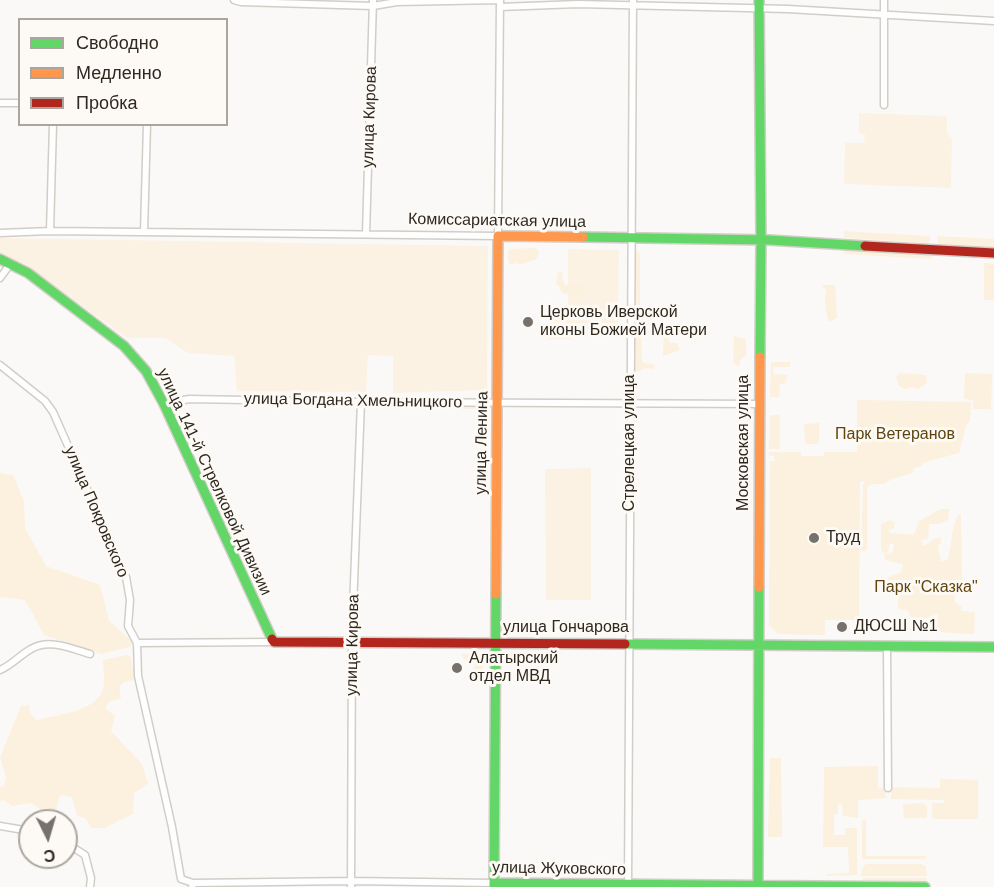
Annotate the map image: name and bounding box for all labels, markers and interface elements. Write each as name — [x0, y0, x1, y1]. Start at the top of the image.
legend — [18, 18, 228, 126]
text: Свободно — [76, 33, 159, 53]
text: Медленно — [76, 63, 162, 83]
street label: улица Кирова — [359, 66, 381, 168]
text: Пробка — [76, 93, 138, 113]
street label: Комиссариатская улица — [408, 210, 586, 232]
place label: Церковь Иверской иконы Божией Матери — [540, 303, 707, 341]
marker: Церковь Иверской иконы Божией Матери — [521, 315, 535, 329]
street label: улица 141-й Стрелковой Дивизии — [153, 365, 275, 599]
street label: Стрелецкая улица — [620, 375, 640, 511]
street label: Московская улица — [734, 375, 754, 511]
street label: улица Богдана Хмельницкого — [244, 389, 462, 413]
street label: улица Ленина — [471, 391, 493, 495]
park label: Парк Ветеранов — [835, 425, 955, 445]
street label: улица Покровского — [60, 444, 132, 580]
place label: Труд — [826, 528, 860, 548]
marker: Труд — [807, 531, 821, 545]
park label: Парк "Сказка" — [874, 578, 978, 598]
street label: улица Кирова — [343, 594, 363, 696]
place label: ДЮСШ №1 — [854, 617, 938, 637]
street label: улица Гончарова — [503, 618, 629, 638]
marker: ДЮСШ №1 — [835, 620, 849, 634]
place label: Алатырский отдел МВД — [469, 649, 558, 687]
marker: Алатырский отдел МВД — [450, 661, 464, 675]
north arrow — [18, 809, 78, 869]
text: С — [43, 846, 56, 864]
street label: улица Жуковского — [492, 858, 626, 880]

